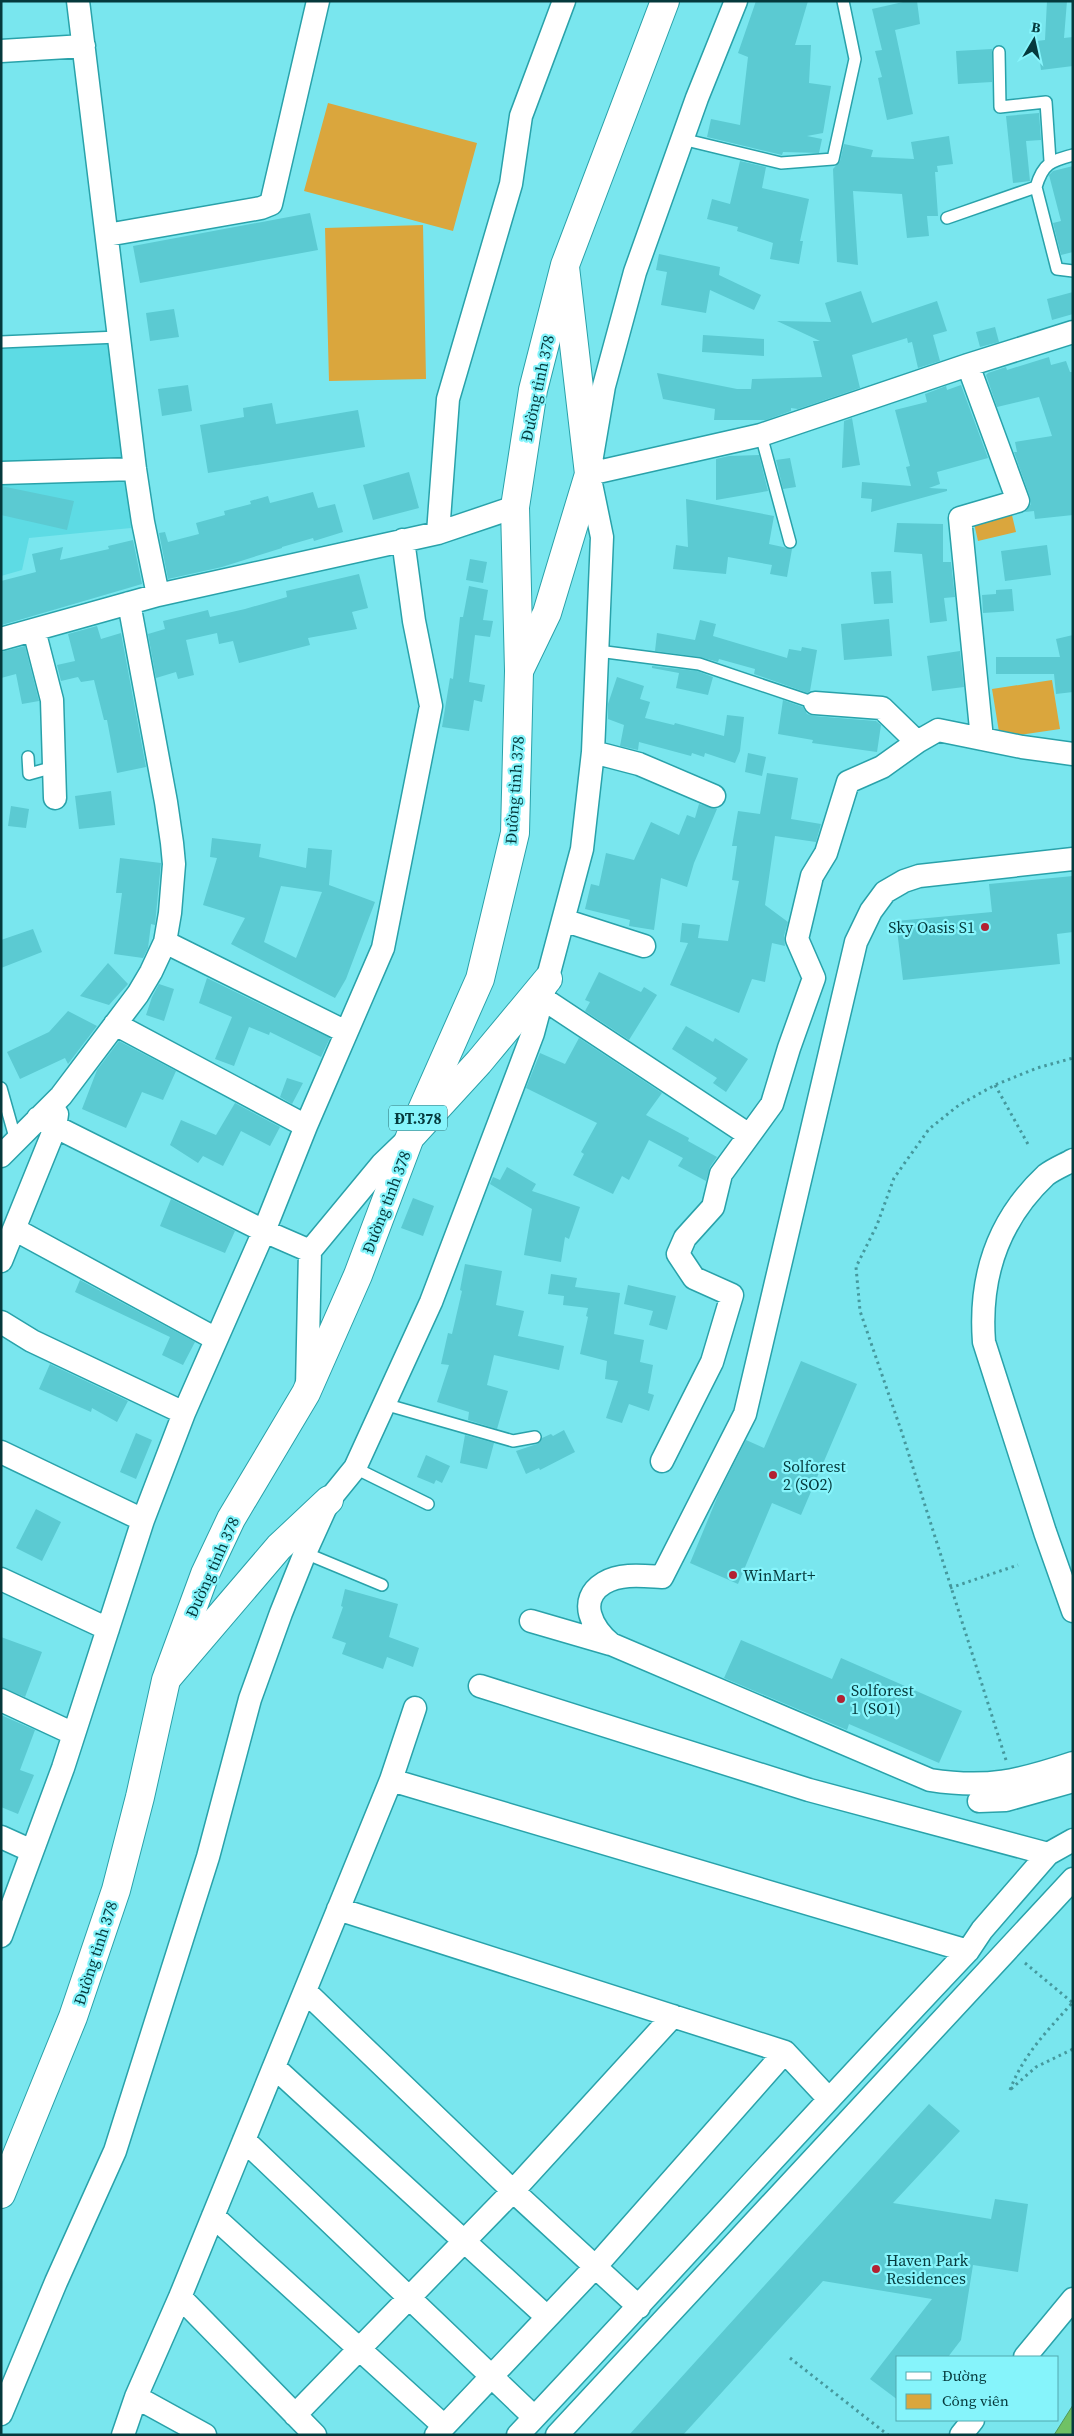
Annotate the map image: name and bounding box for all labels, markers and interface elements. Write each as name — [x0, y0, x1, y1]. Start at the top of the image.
north arrow — [1009, 15, 1059, 65]
text: B — [1030, 17, 1042, 38]
street label: Đường tỉnh 378 — [515, 333, 559, 443]
street label: Đường tỉnh 378 — [499, 735, 529, 845]
place label: Sky Oasis S1 — [888, 916, 975, 938]
marker: Sky Oasis S1 — [979, 921, 991, 933]
road number: ĐT.378 — [389, 1106, 447, 1130]
street label: Đường tỉnh 378 — [356, 1148, 416, 1256]
place label: Solforest 2 (SO2) — [783, 1455, 847, 1495]
marker: Solforest 2 (SO2) — [767, 1469, 779, 1481]
street label: Đường tỉnh 378 — [180, 1513, 244, 1621]
place label: WinMart+ — [743, 1564, 816, 1586]
marker: WinMart+ — [727, 1569, 739, 1581]
place label: Solforest 1 (SO1) — [851, 1679, 915, 1719]
marker: Solforest 1 (SO1) — [835, 1693, 847, 1705]
street label: Đường tỉnh 378 — [68, 1898, 122, 2008]
place label: Haven Park Residences — [886, 2249, 969, 2289]
marker: Haven Park Residences — [870, 2263, 882, 2275]
legend — [896, 2356, 1059, 2421]
text: Đường — [942, 2365, 987, 2386]
text: Công viên — [942, 2390, 1009, 2411]

